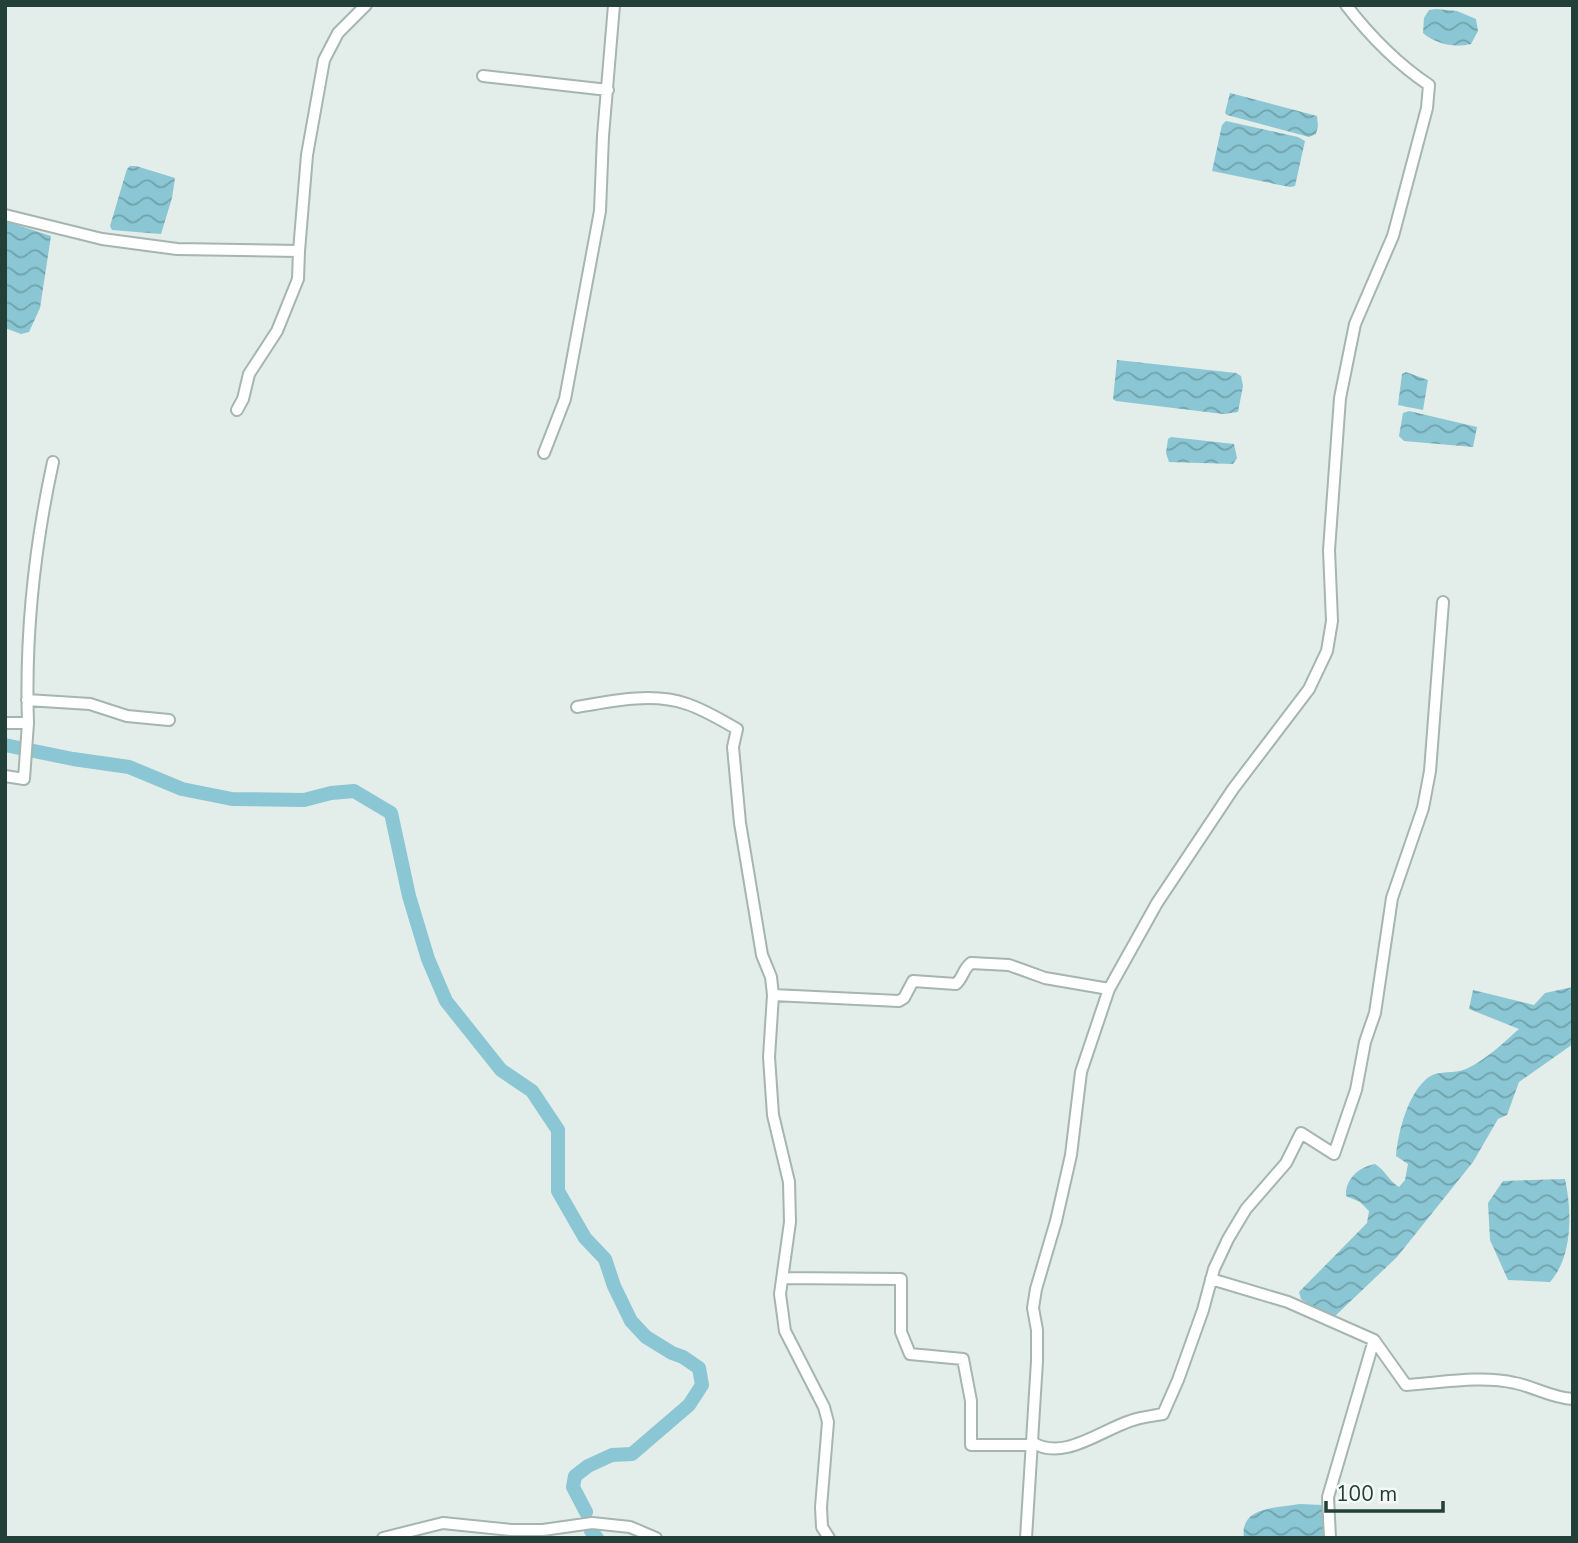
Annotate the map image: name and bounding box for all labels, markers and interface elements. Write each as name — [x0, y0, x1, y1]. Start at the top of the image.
scale bar — [1326, 1470, 1443, 1514]
text: 100 m — [1336, 1480, 1397, 1508]

